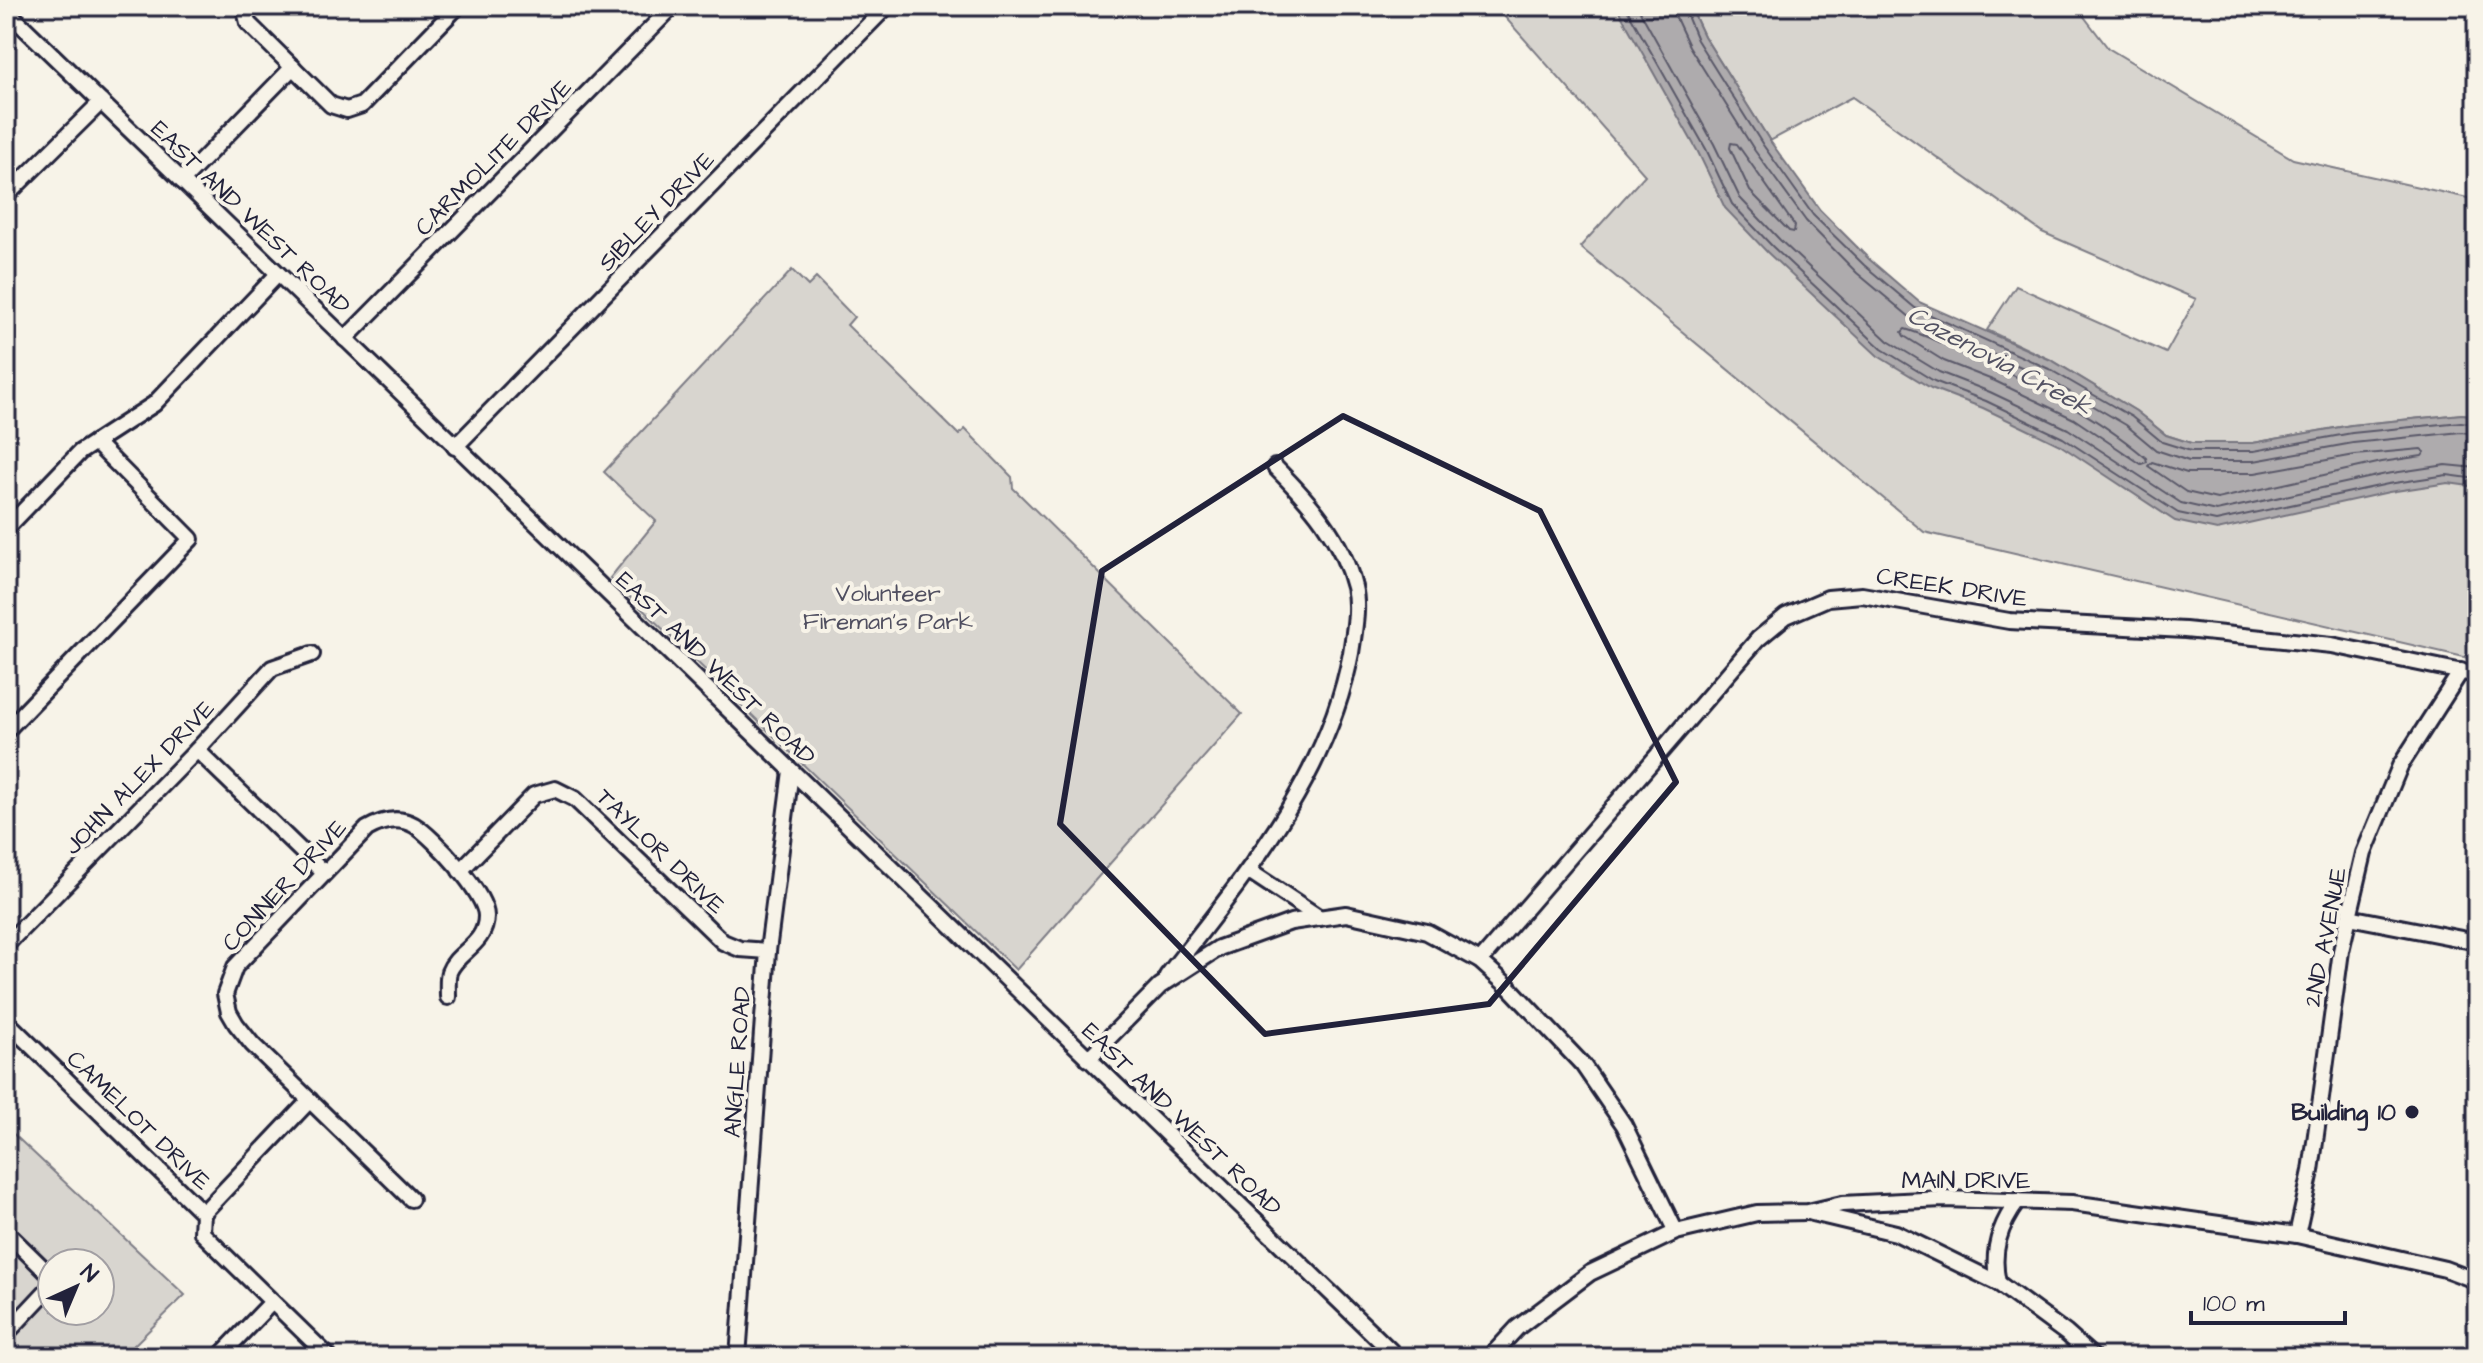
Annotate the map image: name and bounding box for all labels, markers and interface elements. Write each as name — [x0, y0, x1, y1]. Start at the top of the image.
street label: CARMOLITE DRIVE — [407, 71, 580, 244]
street label: EAST AND WEST ROAD — [143, 113, 358, 322]
street label: SIBLEY DRIVE — [591, 144, 723, 279]
water label: Cazenovia Creek — [1901, 297, 2099, 425]
street label: CREEK DRIVE — [1874, 559, 2030, 617]
street label: EAST AND WEST ROAD — [608, 564, 823, 773]
park label: Volunteer Fireman's Park — [803, 577, 973, 639]
street label: JOHN ALEX DRIVE — [57, 693, 223, 863]
street label: TAYLOR DRIVE — [588, 781, 733, 922]
street label: CONNER DRIVE — [214, 812, 355, 959]
street label: 2ND AVENUE — [2296, 865, 2356, 1010]
street label: ANGLE ROAD — [716, 985, 760, 1139]
street label: EAST AND WEST ROAD — [1074, 1015, 1289, 1224]
street label: CAMELOT DRIVE — [58, 1043, 218, 1199]
place label: Building 10 — [2291, 1096, 2396, 1131]
marker: Building 10 — [2403, 1103, 2421, 1121]
street label: MAIN DRIVE — [1901, 1164, 2031, 1198]
north arrow — [36, 1247, 116, 1327]
text: N — [73, 1258, 105, 1290]
scale bar — [2191, 1275, 2345, 1325]
text: 100 m — [2203, 1287, 2265, 1321]

